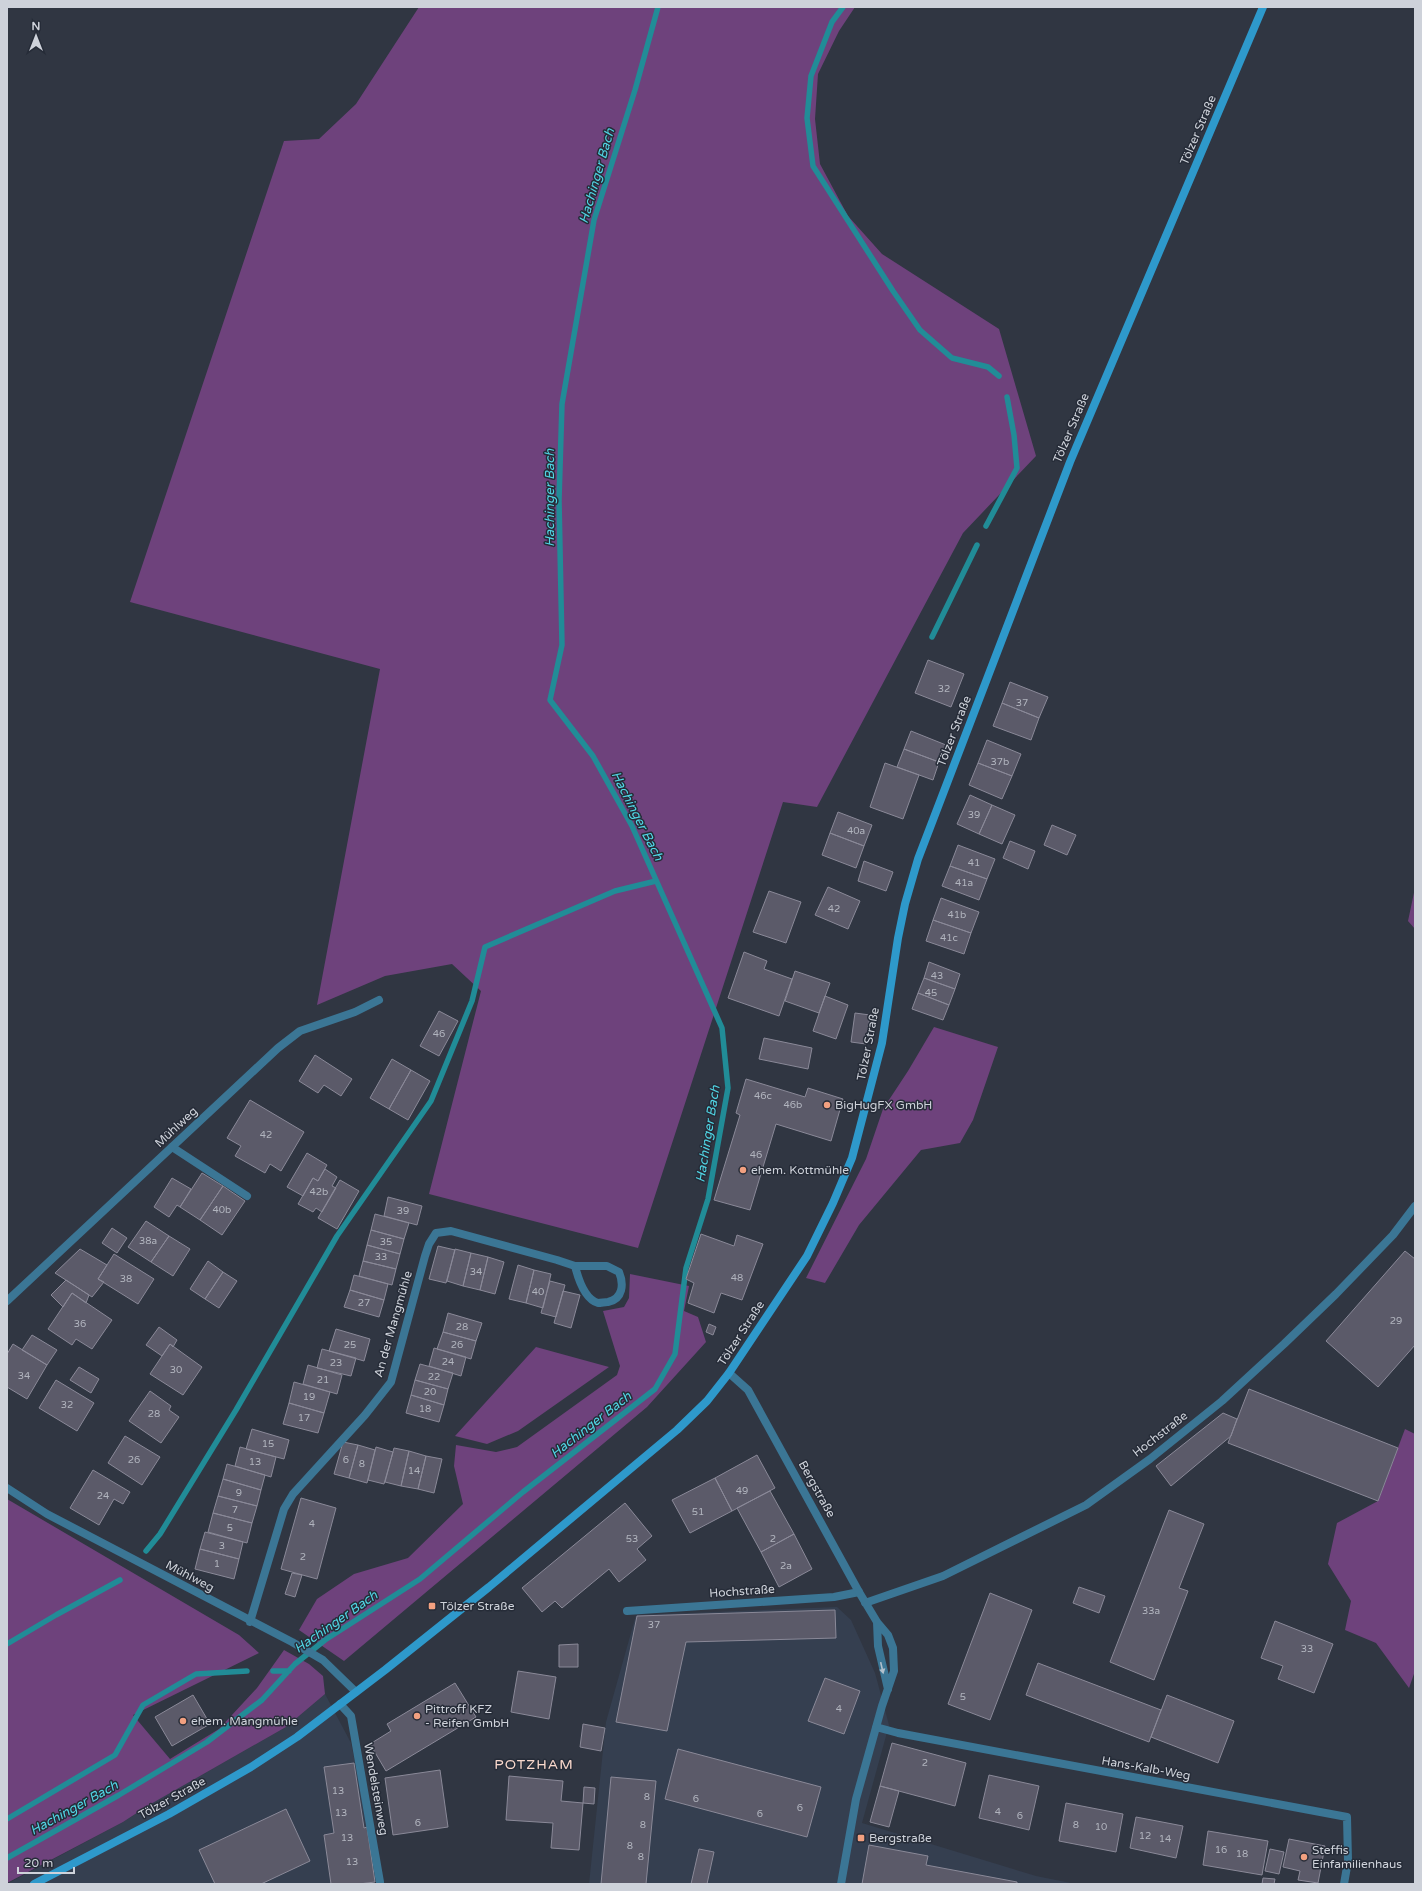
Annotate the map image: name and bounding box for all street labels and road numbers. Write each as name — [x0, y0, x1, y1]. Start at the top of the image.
street label: Tölzer Straße — [1177, 93, 1219, 167]
street label: Tölzer Straße — [1050, 391, 1092, 465]
street label: Tölzer Straße — [934, 694, 974, 768]
street label: Tölzer Straße — [854, 1006, 882, 1082]
street label: Mühlweg — [152, 1104, 200, 1150]
street label: An der Mangmühle — [371, 1269, 415, 1379]
street label: Tölzer Straße — [715, 1298, 767, 1368]
street label: Hochstraße — [1130, 1408, 1190, 1460]
street label: Bergstraße — [796, 1458, 838, 1520]
street label: Mühlweg — [163, 1557, 217, 1595]
street label: Hochstraße — [709, 1582, 775, 1600]
street label: Wendelsteinweg — [361, 1741, 391, 1837]
street label: Hans-Kalb-Weg — [1100, 1753, 1192, 1783]
street label: Tölzer Straße — [136, 1774, 208, 1822]

